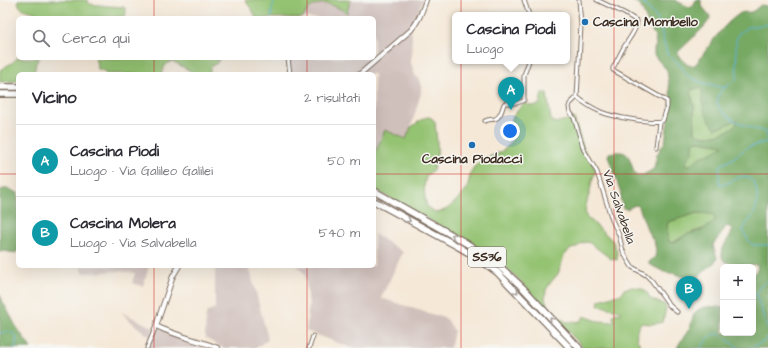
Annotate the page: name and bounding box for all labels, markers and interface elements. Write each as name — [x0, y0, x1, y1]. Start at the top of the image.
popup — [452, 12, 570, 64]
place label: Cascina Mombello — [593, 13, 698, 31]
search box — [16, 16, 376, 60]
marker: Cascina Mombello — [580, 17, 590, 27]
text: Cascina Piodi — [467, 19, 555, 40]
icon: search — [30, 27, 52, 49]
text: Cerca qui — [62, 28, 130, 49]
text: Luogo — [467, 40, 503, 58]
pin: A — [498, 77, 524, 110]
text: Vicino — [32, 86, 77, 110]
text: 2 risultati — [304, 89, 360, 107]
your location — [500, 121, 520, 141]
marker: Cascina Piodacci — [467, 140, 477, 150]
text: Cascina Piodi — [70, 141, 159, 162]
place label: Cascina Piodacci — [422, 150, 523, 168]
text: A — [41, 152, 49, 170]
text: 50 m — [327, 152, 360, 170]
text: Luogo · Via Galileo Galilei — [70, 162, 213, 180]
street label: Via Salvabella — [598, 168, 640, 247]
text: Cascina Molera — [70, 213, 176, 234]
one-way arrow — [404, 215, 412, 222]
text: B — [40, 224, 50, 242]
text: 540 m — [318, 224, 360, 242]
text: Luogo · Via Salvabella — [70, 234, 197, 252]
one-way arrow — [450, 234, 458, 241]
road number: SS36 — [468, 247, 506, 267]
map controls — [720, 264, 756, 336]
button: + — [720, 264, 756, 300]
pin: B — [676, 276, 702, 309]
one-way arrow — [511, 286, 519, 294]
button: − — [720, 300, 756, 336]
one-way arrow — [550, 317, 557, 324]

